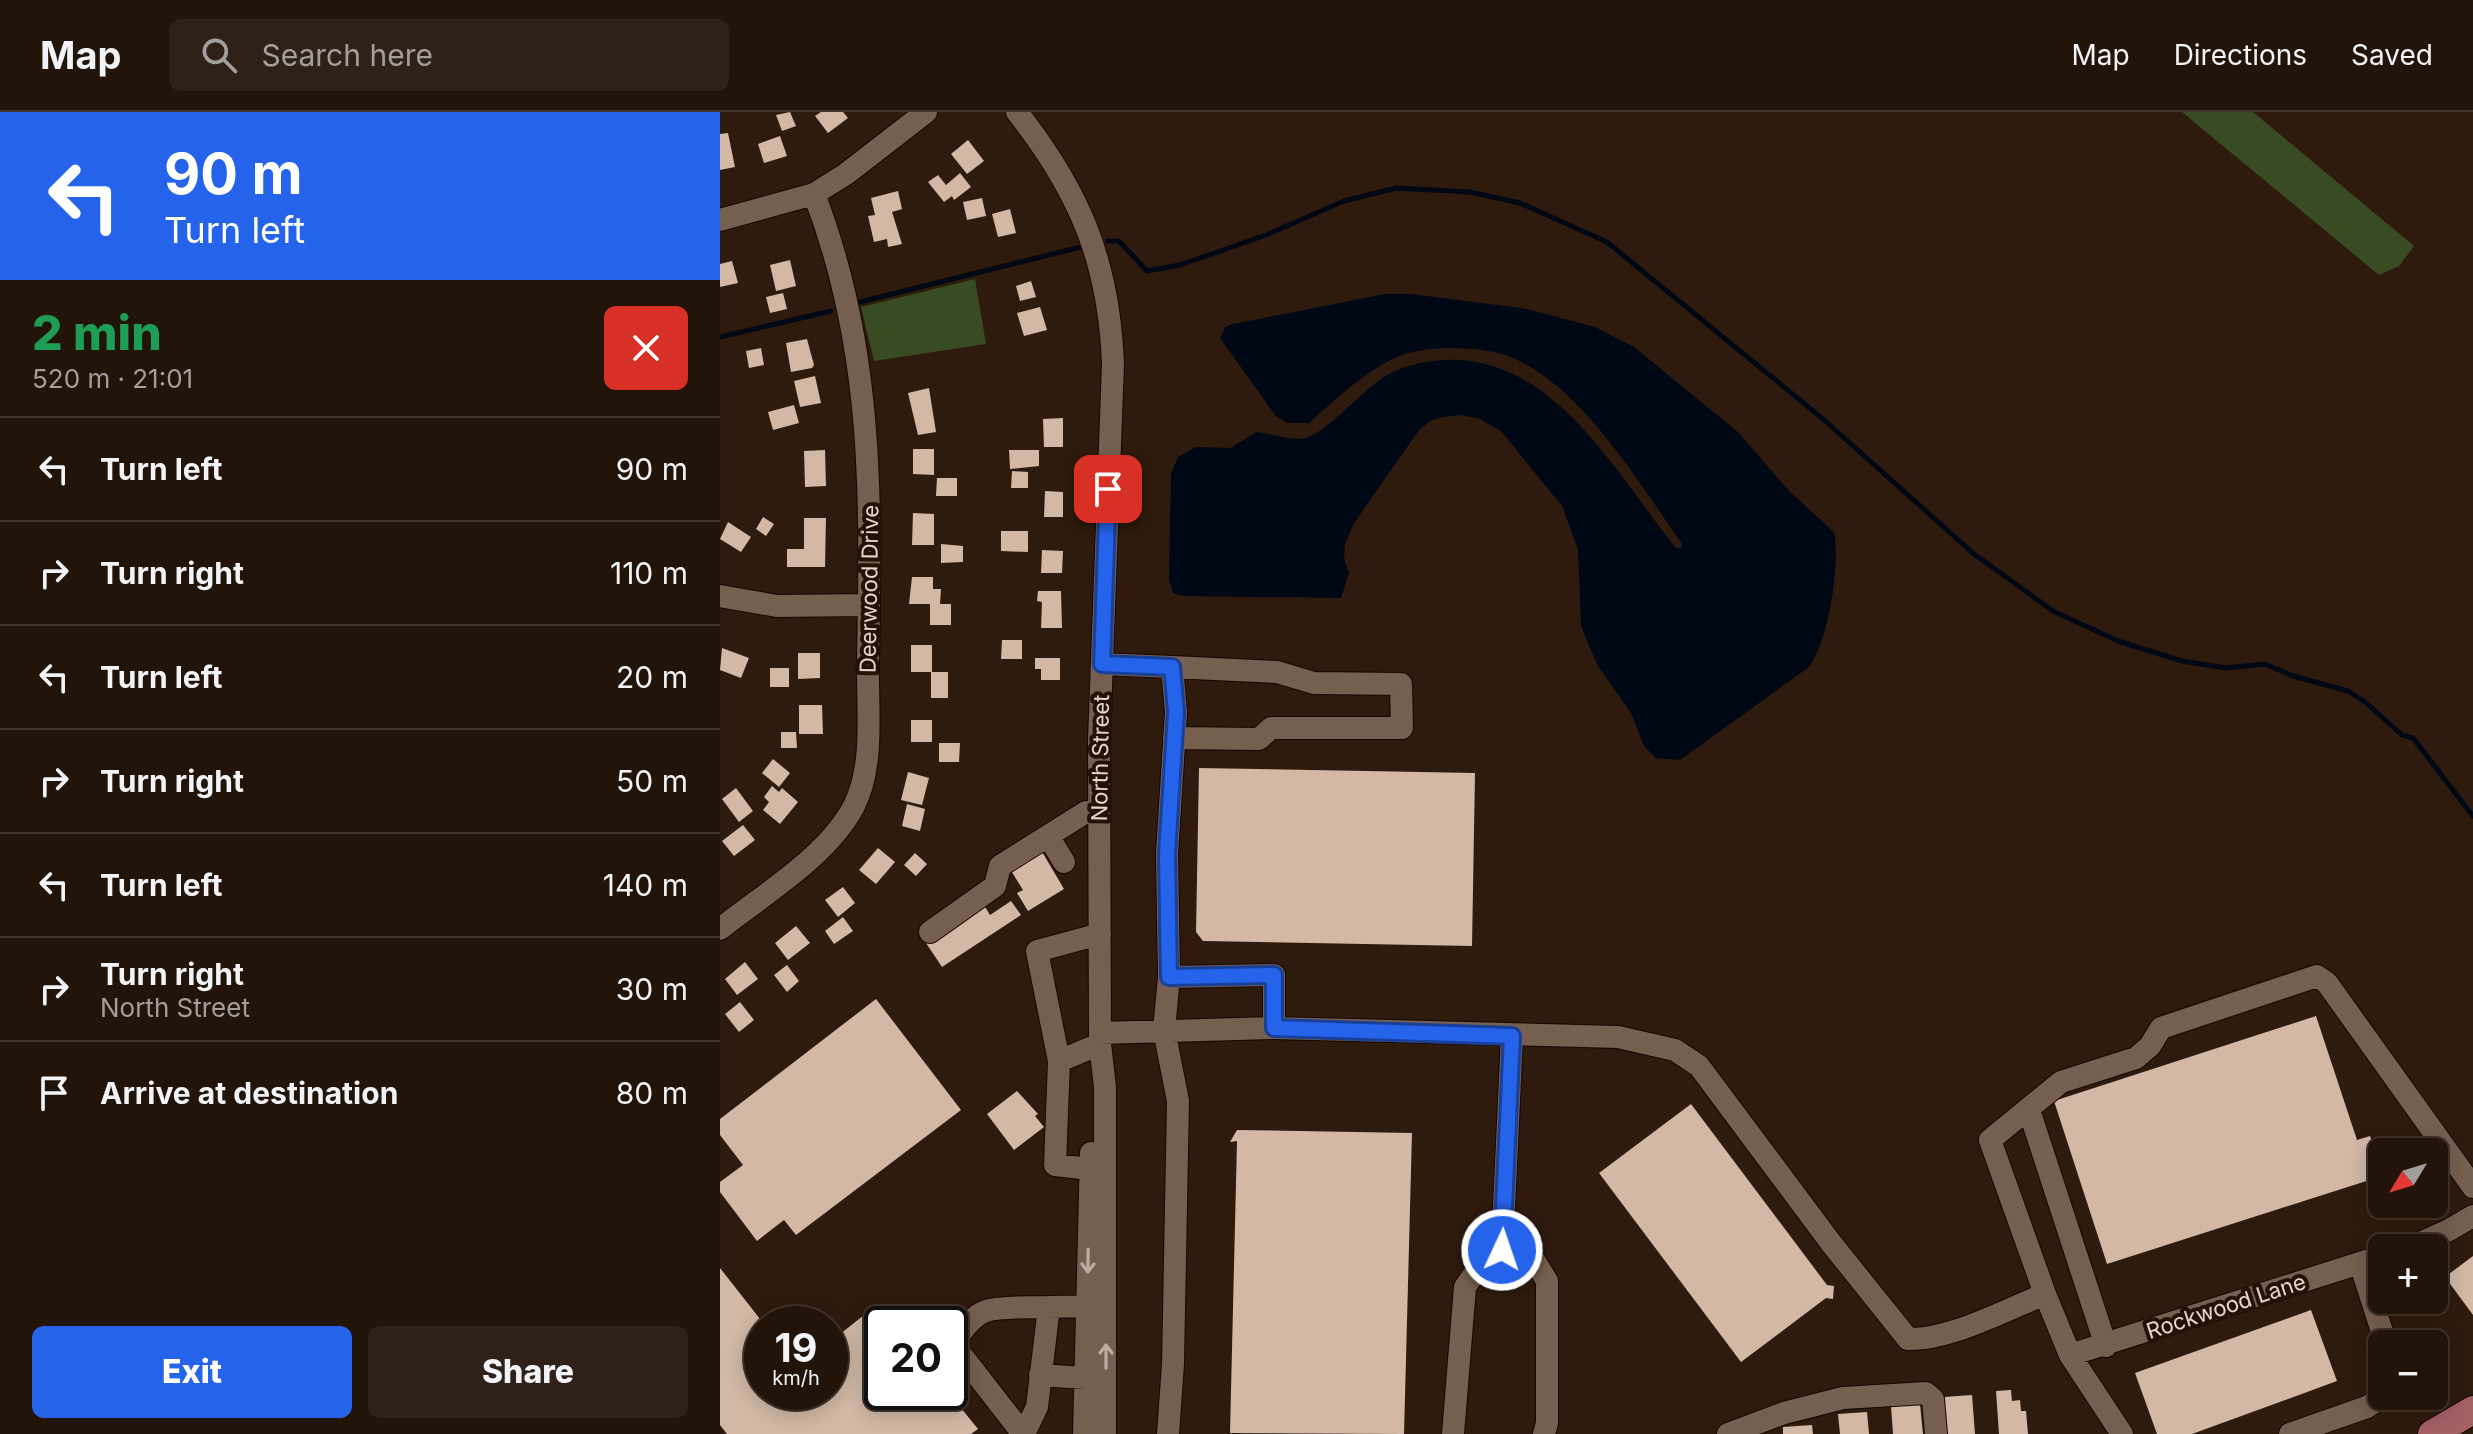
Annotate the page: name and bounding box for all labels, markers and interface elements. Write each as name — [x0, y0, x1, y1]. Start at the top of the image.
search box — [169, 19, 729, 91]
text: Map — [40, 32, 121, 78]
icon: search — [197, 33, 241, 77]
text: Search here — [261, 37, 433, 73]
text: Map — [2071, 38, 2130, 72]
text: Directions — [2174, 38, 2307, 72]
text: Saved — [2351, 38, 2433, 72]
text: 90 m — [164, 140, 303, 208]
icon: left — [32, 144, 136, 248]
text: Turn left — [164, 208, 305, 252]
text: 2 min — [32, 303, 162, 362]
button: close — [604, 306, 688, 390]
text: 520 m · 21:01 — [32, 363, 193, 394]
icon: left — [32, 447, 76, 491]
text: Turn left — [100, 451, 222, 487]
text: 90 m — [616, 451, 688, 487]
pin — [1074, 455, 1142, 523]
icon: arrive — [1086, 467, 1130, 511]
street label: Deerwood Drive — [855, 505, 883, 673]
icon: right — [32, 551, 76, 595]
text: Turn right — [100, 555, 244, 591]
text: 110 m — [610, 555, 688, 591]
icon: left — [32, 655, 76, 699]
text: Turn left — [100, 659, 222, 695]
text: 20 m — [616, 659, 688, 695]
street label: North Street — [1086, 694, 1114, 822]
icon: right — [32, 759, 76, 803]
text: Turn right — [100, 763, 244, 799]
text: 50 m — [616, 763, 688, 799]
icon: left — [32, 863, 76, 907]
text: Turn left — [100, 867, 222, 903]
text: 140 m — [603, 867, 688, 903]
text: Turn right — [100, 956, 244, 992]
icon: right — [32, 967, 76, 1011]
text: 30 m — [616, 971, 688, 1007]
text: North Street — [100, 992, 250, 1023]
icon: arrive — [32, 1071, 76, 1115]
text: Arrive at destination — [100, 1075, 398, 1111]
text: 80 m — [616, 1075, 688, 1111]
north arrow — [2368, 1138, 2448, 1218]
map controls — [2368, 1138, 2448, 1410]
position arrow — [1460, 1208, 1544, 1292]
button: + — [2368, 1234, 2448, 1314]
one-way arrow — [1080, 1247, 1096, 1274]
street label: Rockwood Lane — [2143, 1268, 2309, 1344]
speed limit sign: 20 — [864, 1306, 968, 1410]
text: 19 — [774, 1323, 818, 1372]
button: Exit — [32, 1326, 352, 1418]
button: Share — [368, 1326, 688, 1418]
button: − — [2368, 1330, 2448, 1410]
one-way arrow — [1098, 1343, 1114, 1370]
text: km/h — [772, 1366, 820, 1390]

